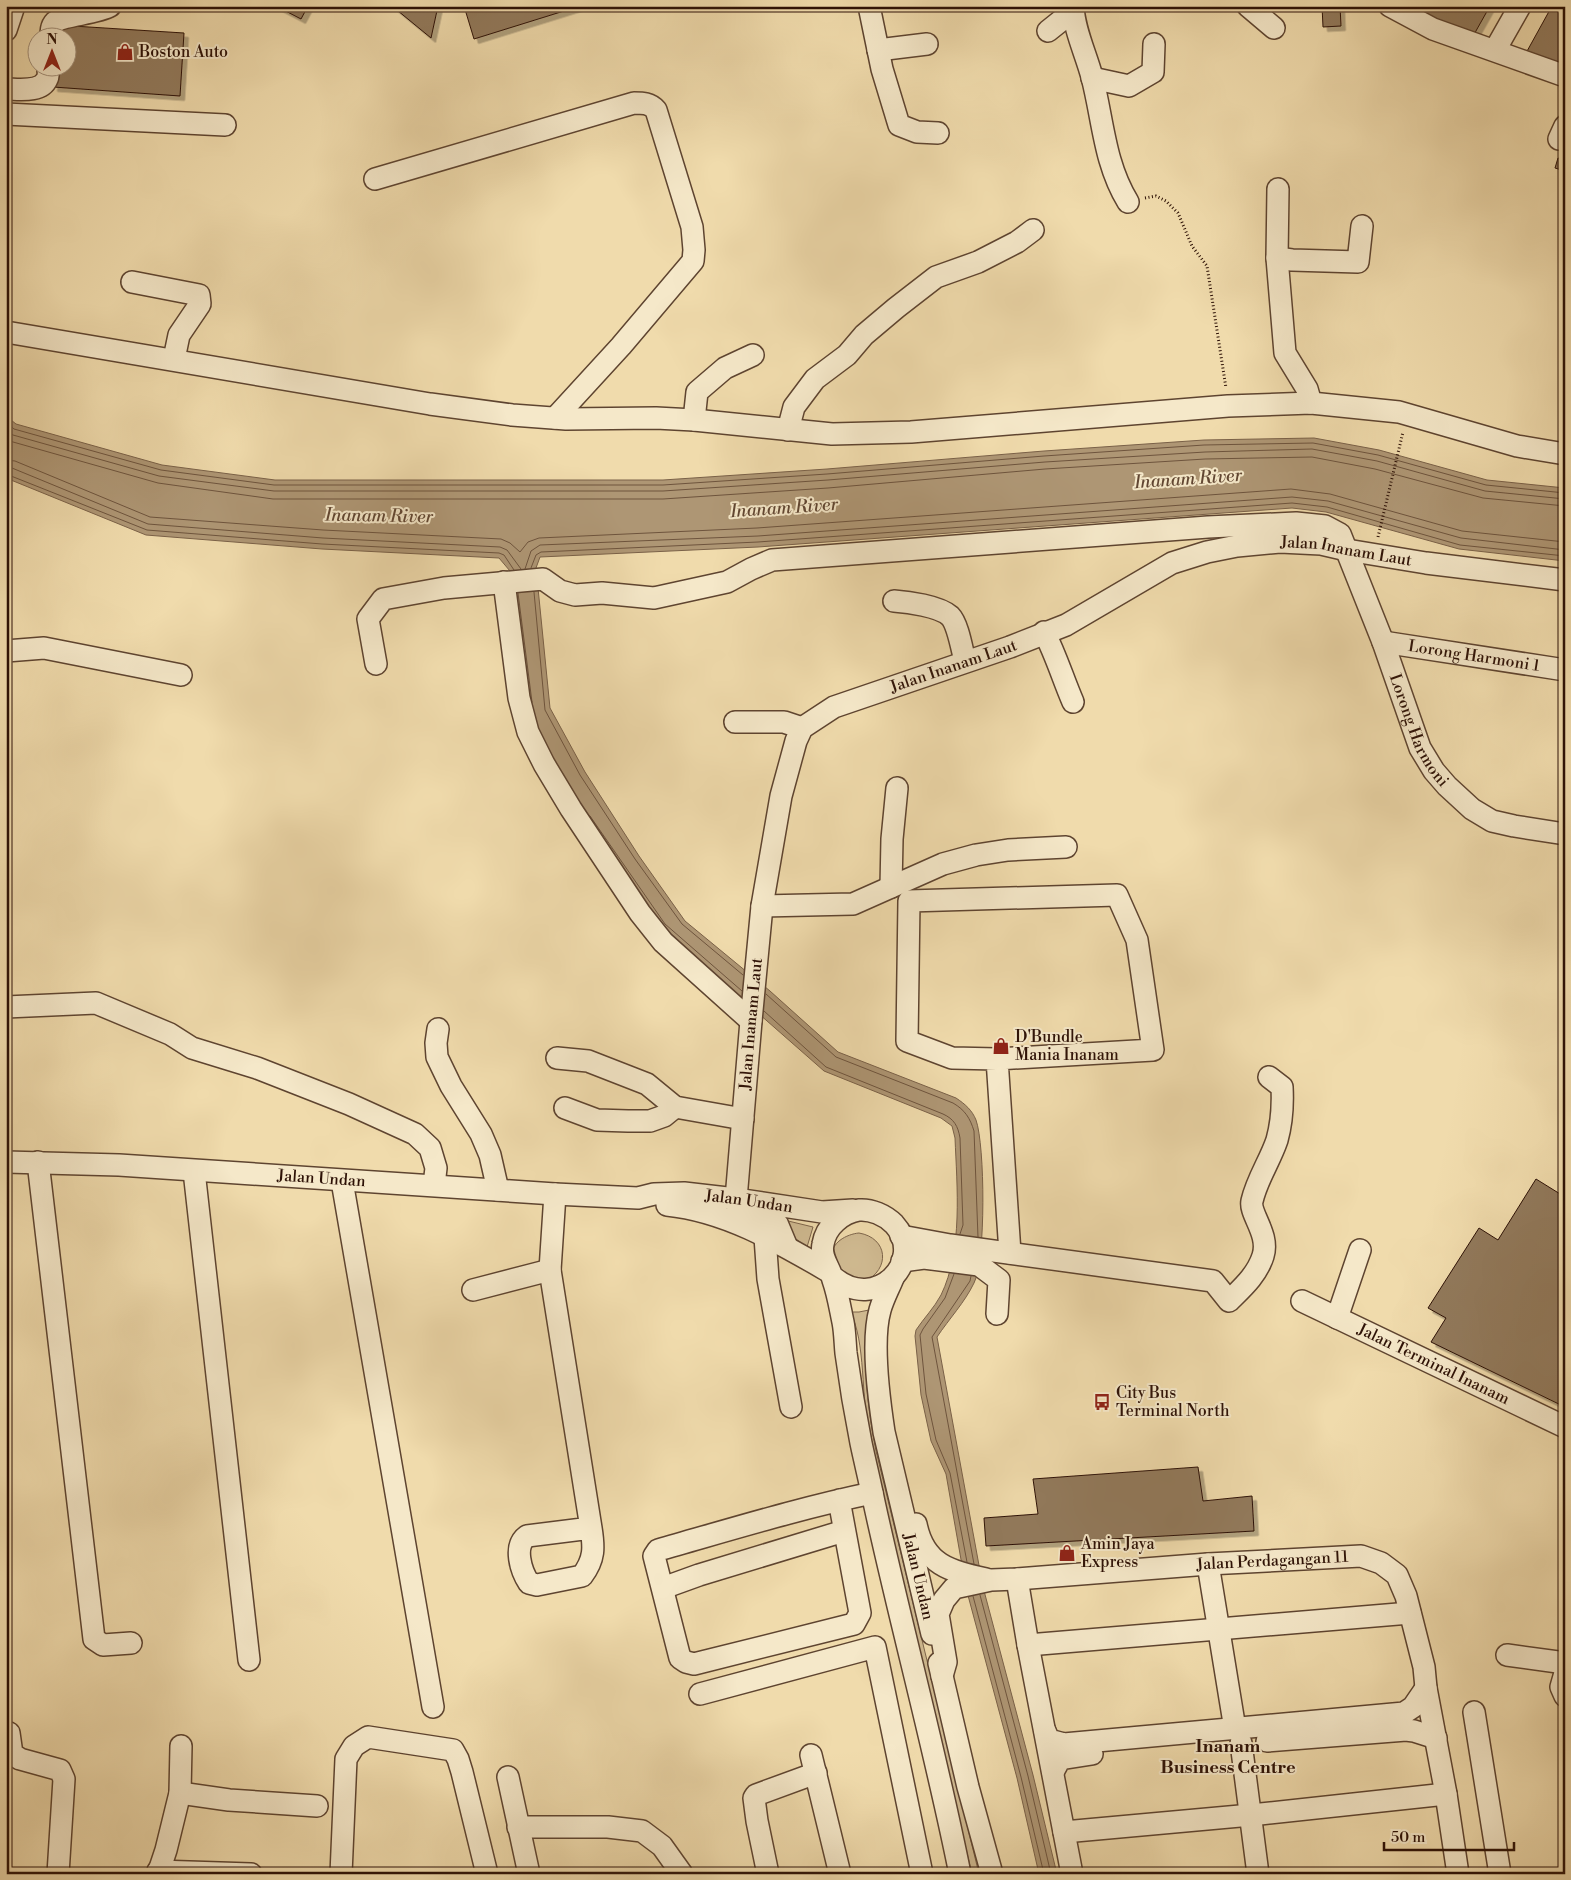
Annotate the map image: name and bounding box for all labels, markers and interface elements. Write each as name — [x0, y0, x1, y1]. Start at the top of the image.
north arrow — [28, 28, 78, 78]
text: N — [46, 31, 58, 49]
shop icon: Boston Auto — [115, 42, 135, 62]
place label: Boston Auto — [138, 42, 228, 62]
water label: Inanam River — [1132, 464, 1243, 494]
water label: Inanam River — [728, 493, 839, 523]
water label: Inanam River — [324, 504, 434, 528]
street label: Jalan Inanam Laut — [1279, 532, 1414, 571]
street label: Jalan Inanam Laut — [886, 635, 1020, 697]
street label: Lorong Harmoni 1 — [1407, 636, 1541, 676]
street label: Lorong Harmoni — [1385, 671, 1453, 791]
street label: Jalan Inanam Laut — [735, 957, 767, 1092]
place label: D'Bundle Mania Inanam — [1015, 1027, 1119, 1065]
shop icon: D'Bundle Mania Inanam — [991, 1036, 1011, 1056]
street label: Jalan Undan — [276, 1165, 367, 1191]
street label: Jalan Undan — [703, 1185, 795, 1218]
street label: Jalan Terminal Inanam — [1354, 1319, 1513, 1409]
place label: City Bus Terminal North — [1116, 1383, 1230, 1421]
bus stop icon: City Bus Terminal North — [1092, 1392, 1112, 1412]
street label: Jalan Undan — [898, 1530, 938, 1622]
place label: Amin Jaya Express — [1080, 1534, 1156, 1572]
shop icon: Amin Jaya Express — [1057, 1543, 1077, 1563]
street label: Jalan Perdagangan 11 — [1195, 1547, 1349, 1575]
district label: Inanam Business Centre — [1160, 1735, 1296, 1779]
scale bar — [1384, 1820, 1514, 1852]
text: 50 m — [1391, 1828, 1425, 1847]

